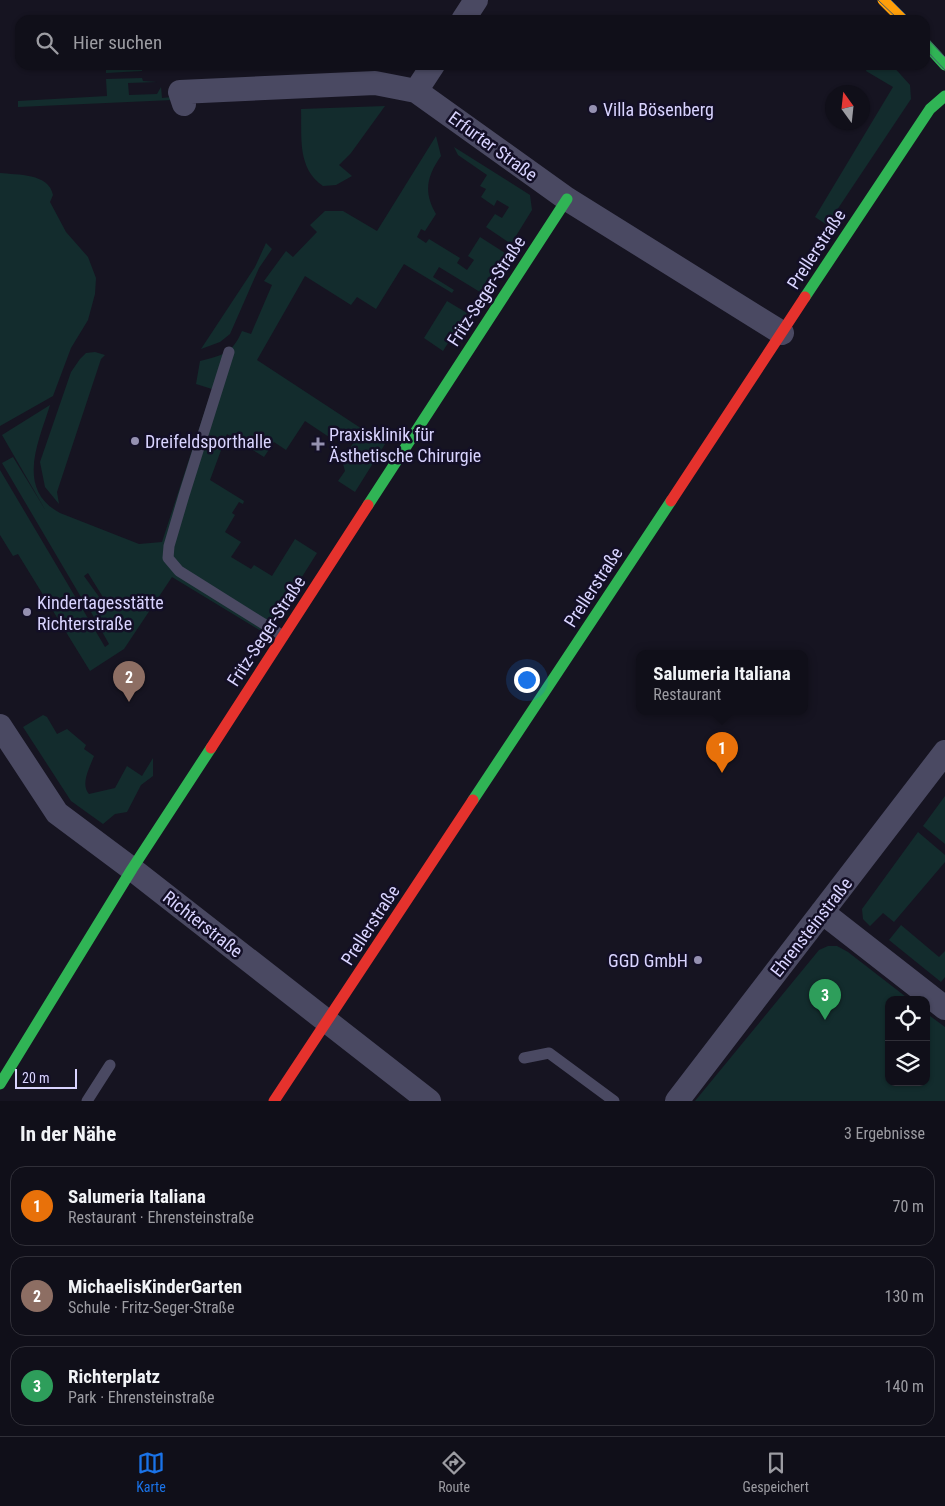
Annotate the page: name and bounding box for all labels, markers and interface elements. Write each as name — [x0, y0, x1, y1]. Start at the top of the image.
search box — [15, 15, 930, 70]
icon: search — [33, 29, 61, 57]
text: Hier suchen — [73, 31, 162, 54]
north arrow — [825, 85, 870, 130]
place label: Villa Bösenberg — [603, 99, 714, 120]
marker: Villa Bösenberg — [587, 103, 599, 115]
street label: Erfurter Straße — [445, 107, 541, 185]
street label: Prellerstraße — [782, 205, 850, 293]
street label: Fritz-Seger-Straße — [443, 232, 529, 350]
place label: Praxisklinik für Ästhetische Chirurgie — [329, 424, 481, 466]
place label: Dreifeldsporthalle — [145, 431, 272, 452]
marker: Dreifeldsporthalle — [129, 435, 141, 447]
marker: Praxisklinik für Ästhetische Chirurgie — [311, 437, 325, 451]
street label: Prellerstraße — [559, 543, 627, 631]
street label: Fritz-Seger-Straße — [223, 572, 309, 690]
place label: Kindertagesstätte Richterstraße — [37, 592, 164, 634]
marker: Kindertagesstätte Richterstraße — [21, 606, 33, 618]
popup — [636, 650, 808, 715]
pin: 2 — [113, 661, 145, 702]
text: Salumeria Italiana — [653, 662, 791, 685]
your location — [514, 667, 540, 693]
text: Restaurant — [653, 685, 721, 704]
pin: 1 — [706, 732, 738, 773]
street label: Ehrensteinstraße — [766, 873, 856, 981]
street label: Prellerstraße — [336, 881, 404, 969]
street label: Richterstraße — [159, 886, 247, 962]
place label: GGD GmbH — [608, 950, 688, 971]
marker: GGD GmbH — [692, 954, 704, 966]
pin: 3 — [809, 979, 841, 1020]
map controls — [885, 996, 930, 1086]
button: locate — [885, 996, 930, 1041]
button: layers — [885, 1041, 930, 1086]
scale bar — [15, 1066, 78, 1089]
text: 20 m — [22, 1070, 50, 1086]
text: In der Nähe — [20, 1122, 116, 1146]
text: 3 Ergebnisse — [844, 1124, 925, 1143]
text: Salumeria Italiana — [68, 1185, 206, 1208]
text: 1 — [33, 1197, 41, 1216]
text: 70 m — [892, 1197, 924, 1216]
text: Restaurant · Ehrensteinstraße — [68, 1208, 254, 1227]
text: MichaelisKinderGarten — [68, 1275, 242, 1298]
text: 2 — [33, 1287, 41, 1306]
text: 130 m — [885, 1287, 924, 1306]
text: Schule · Fritz-Seger-Straße — [68, 1298, 234, 1317]
text: Richterplatz — [68, 1365, 160, 1388]
text: 3 — [33, 1377, 41, 1396]
text: 140 m — [885, 1377, 924, 1396]
text: Park · Ehrensteinstraße — [68, 1388, 215, 1407]
tab: Karte — [136, 1449, 166, 1495]
tab: Route — [438, 1449, 470, 1495]
tab: Gespeichert — [742, 1449, 809, 1495]

